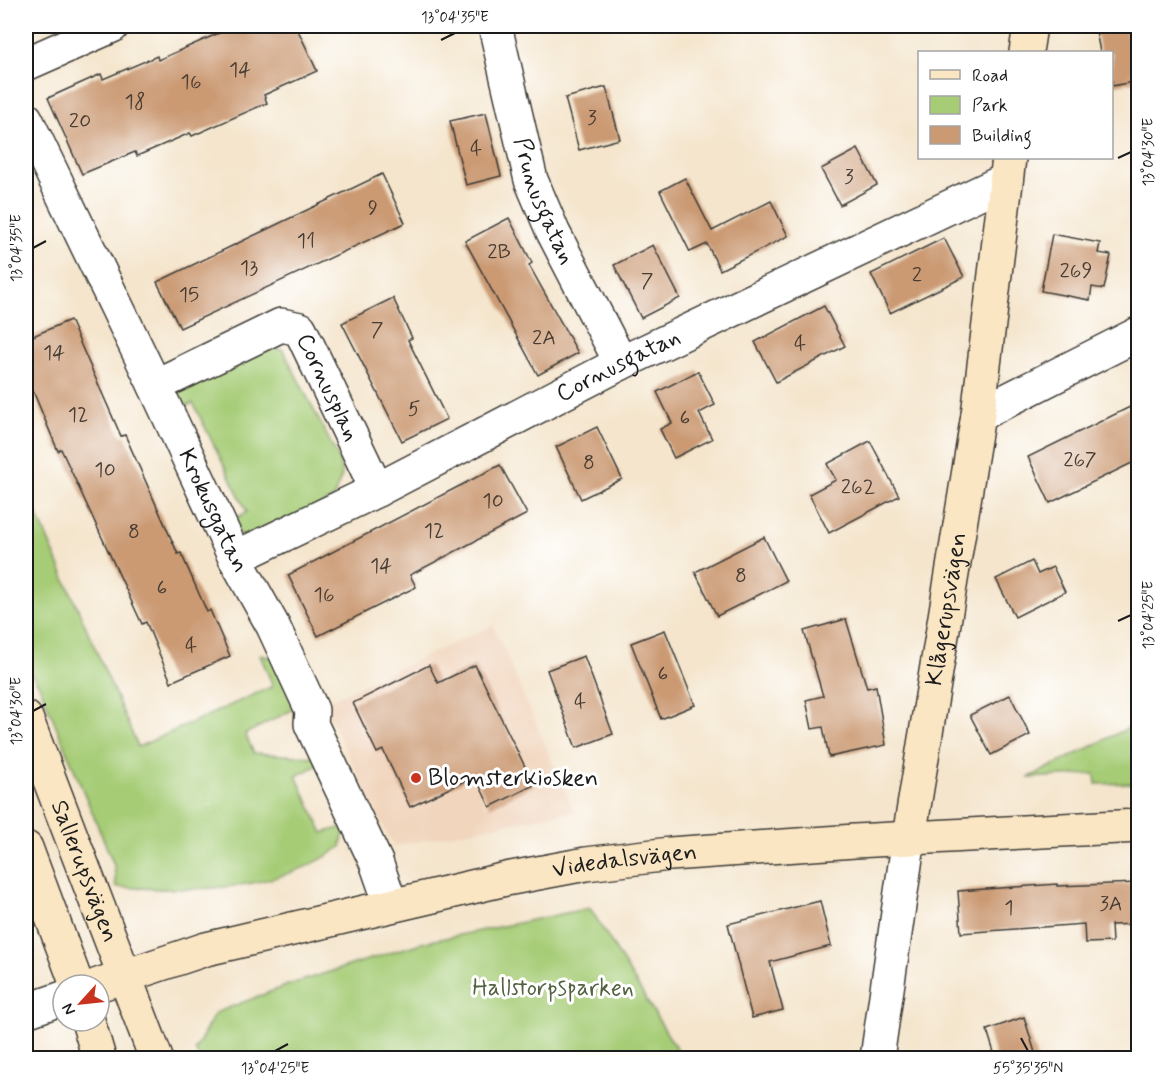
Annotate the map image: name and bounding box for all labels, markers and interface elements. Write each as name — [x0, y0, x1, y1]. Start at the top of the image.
text: 13°04'35"E — [421, 8, 489, 28]
legend — [918, 51, 1113, 159]
house number: 14 — [229, 56, 251, 84]
text: Road — [972, 64, 1008, 88]
house number: 16 — [181, 68, 202, 96]
house number: 18 — [125, 88, 145, 116]
text: Park — [972, 94, 1008, 118]
house number: 3 — [587, 104, 597, 132]
house number: 20 — [69, 107, 91, 135]
text: 13°04'30"E — [1139, 118, 1159, 186]
text: Building — [972, 124, 1032, 150]
house number: 4 — [470, 135, 482, 163]
street label: Prunusgatan — [506, 135, 583, 270]
house number: 3 — [844, 163, 854, 191]
house number: 9 — [368, 194, 378, 222]
text: 13°04'35"E — [7, 214, 27, 282]
house number: 11 — [297, 227, 315, 255]
house number: 2B — [487, 238, 511, 266]
house number: 13 — [240, 254, 258, 282]
house number: 269 — [1060, 257, 1092, 285]
house number: 2 — [912, 261, 922, 289]
house number: 7 — [641, 267, 654, 295]
house number: 15 — [179, 281, 199, 309]
house number: 7 — [371, 316, 384, 344]
street label: Cornusgatan — [551, 322, 685, 409]
house number: 2A — [532, 324, 556, 352]
street label: Cornusplan — [289, 328, 367, 446]
house number: 4 — [794, 330, 806, 358]
house number: 14 — [43, 339, 65, 367]
house number: 5 — [408, 395, 420, 423]
house number: 12 — [68, 401, 88, 429]
house number: 6 — [680, 404, 690, 432]
street label: Krokusgatan — [171, 444, 256, 578]
house number: 267 — [1063, 446, 1097, 474]
house number: 8 — [583, 449, 595, 477]
house number: 10 — [94, 456, 116, 484]
house number: 262 — [841, 473, 875, 501]
house number: 10 — [482, 487, 504, 515]
house number: 12 — [424, 517, 444, 545]
house number: 8 — [128, 518, 140, 546]
street label: Klågerupsvägen — [918, 530, 974, 688]
house number: 14 — [370, 552, 392, 580]
house number: 8 — [735, 562, 747, 590]
house number: 6 — [157, 574, 167, 602]
house number: 16 — [314, 581, 335, 609]
text: 13°04'25"E — [1139, 581, 1159, 649]
house number: 4 — [185, 632, 197, 660]
house number: 6 — [658, 660, 668, 688]
text: 13°04'30"E — [7, 677, 27, 745]
house number: 4 — [574, 688, 586, 716]
place label: Blomsterkiosken — [428, 763, 598, 794]
marker: Blomsterkiosken — [409, 771, 423, 785]
street label: Sallerupsvägen — [43, 796, 126, 947]
street label: Videdalsvägen — [550, 837, 698, 886]
house number: 3A — [1099, 890, 1123, 918]
house number: 1 — [1004, 894, 1014, 922]
north arrow — [51, 973, 111, 1033]
park label: Hallstorpsparken — [472, 973, 634, 1004]
text: N — [57, 1000, 81, 1019]
text: 13°04'25"E — [241, 1059, 309, 1079]
text: 55°35'35"N — [993, 1059, 1063, 1079]

